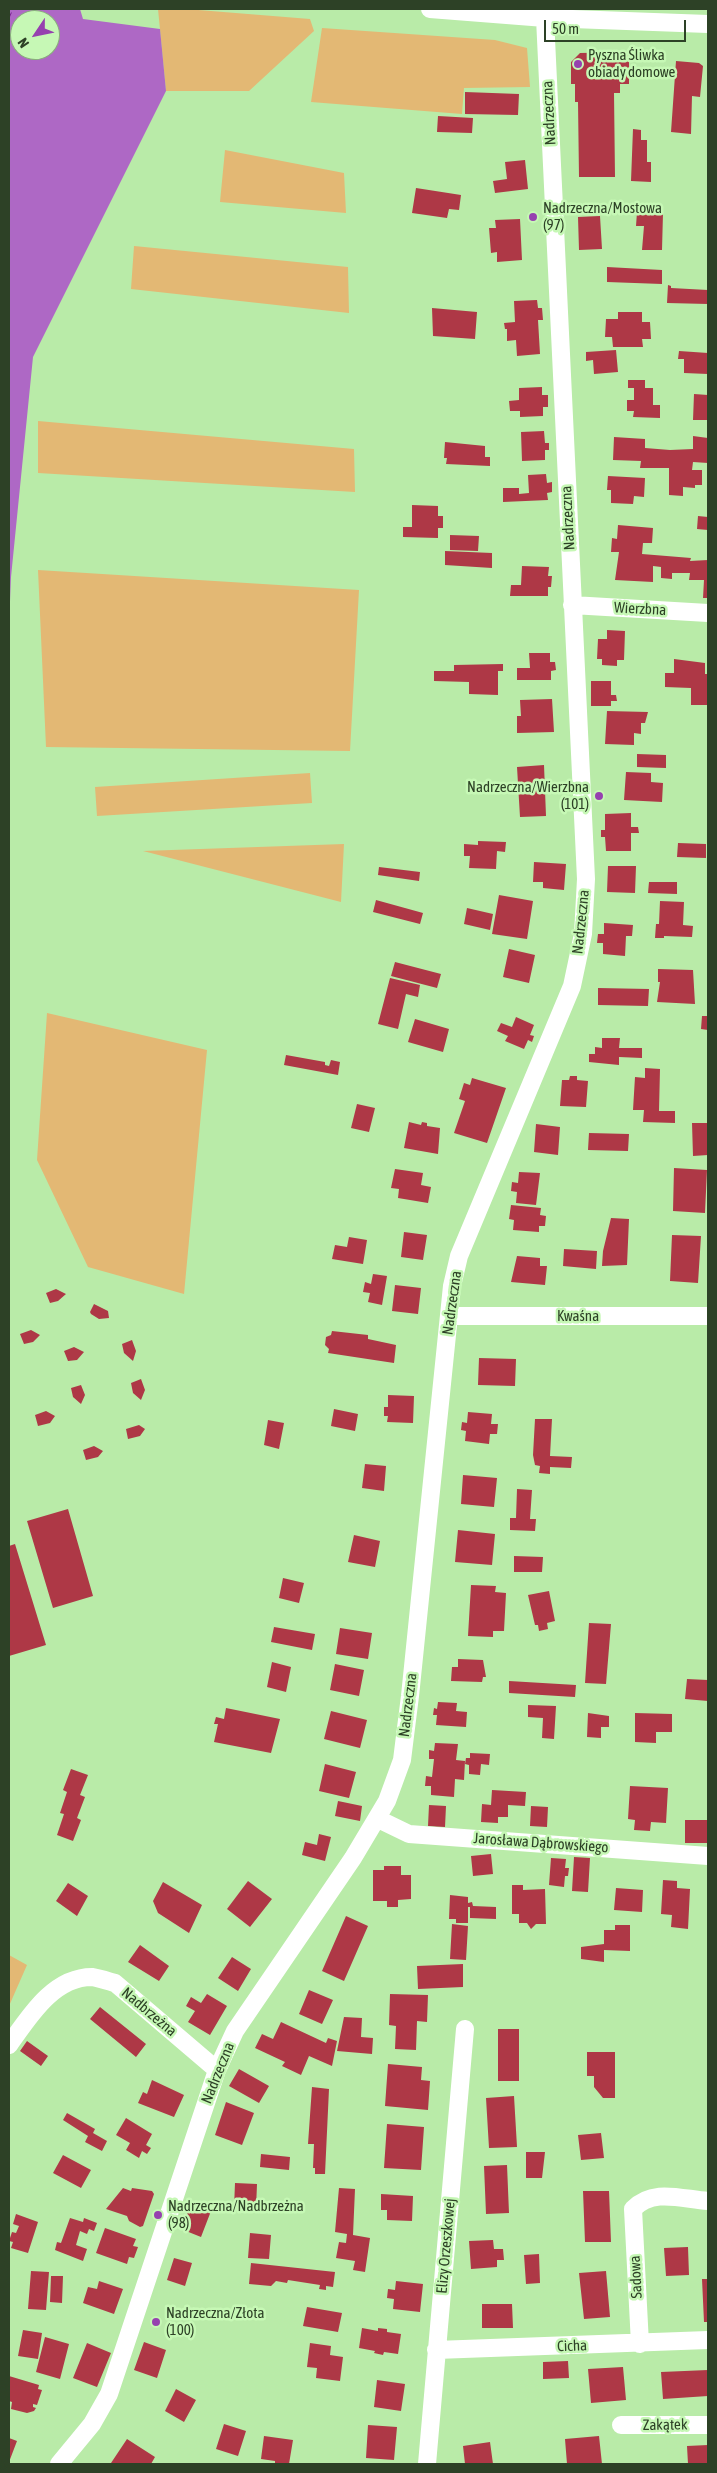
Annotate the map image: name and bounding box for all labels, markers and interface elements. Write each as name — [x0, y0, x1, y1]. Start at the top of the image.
north arrow — [10, 10, 60, 60]
scale bar — [547, 10, 690, 42]
text: 50 m — [552, 20, 579, 37]
text: N — [14, 35, 32, 51]
place label: Pyszna Śliwka obiady domowe — [588, 46, 675, 81]
marker: Pyszna Śliwka obiady domowe — [572, 58, 584, 70]
street label: Nadrzeczna — [538, 80, 560, 146]
place label: Nadrzeczna/Mostowa (97) — [543, 199, 662, 234]
marker: Nadrzeczna/Mostowa (97) — [527, 211, 539, 223]
street label: Nadrzeczna — [557, 485, 579, 551]
street label: Wierzbna — [613, 599, 667, 619]
place label: Nadrzeczna/Wierzbna (101) — [467, 778, 589, 813]
marker: Nadrzeczna/Wierzbna (101) — [593, 790, 605, 802]
street label: Nadrzeczna — [569, 889, 593, 955]
street label: Nadrzeczna — [439, 1270, 465, 1336]
street label: Kwaśna — [557, 1307, 599, 1325]
street label: Nadrzeczna — [395, 1672, 421, 1738]
street label: Jarosława Dąbrowskiego — [473, 1829, 609, 1857]
street label: Nadbrzeżna — [118, 1984, 180, 2040]
street label: Nadrzeczna — [198, 2040, 238, 2106]
place label: Nadrzeczna/Nadbrzeżna (98) — [168, 2197, 304, 2232]
street label: Elizy Orzeszkowej — [433, 2198, 459, 2294]
marker: Nadrzeczna/Nadbrzeżna (98) — [152, 2209, 164, 2221]
street label: Sadowa — [626, 2255, 646, 2299]
place label: Nadrzeczna/Złota (100) — [166, 2304, 265, 2339]
marker: Nadrzeczna/Złota (100) — [150, 2316, 162, 2328]
street label: Cicha — [557, 2336, 587, 2356]
street label: Zakątek — [642, 2416, 688, 2434]

